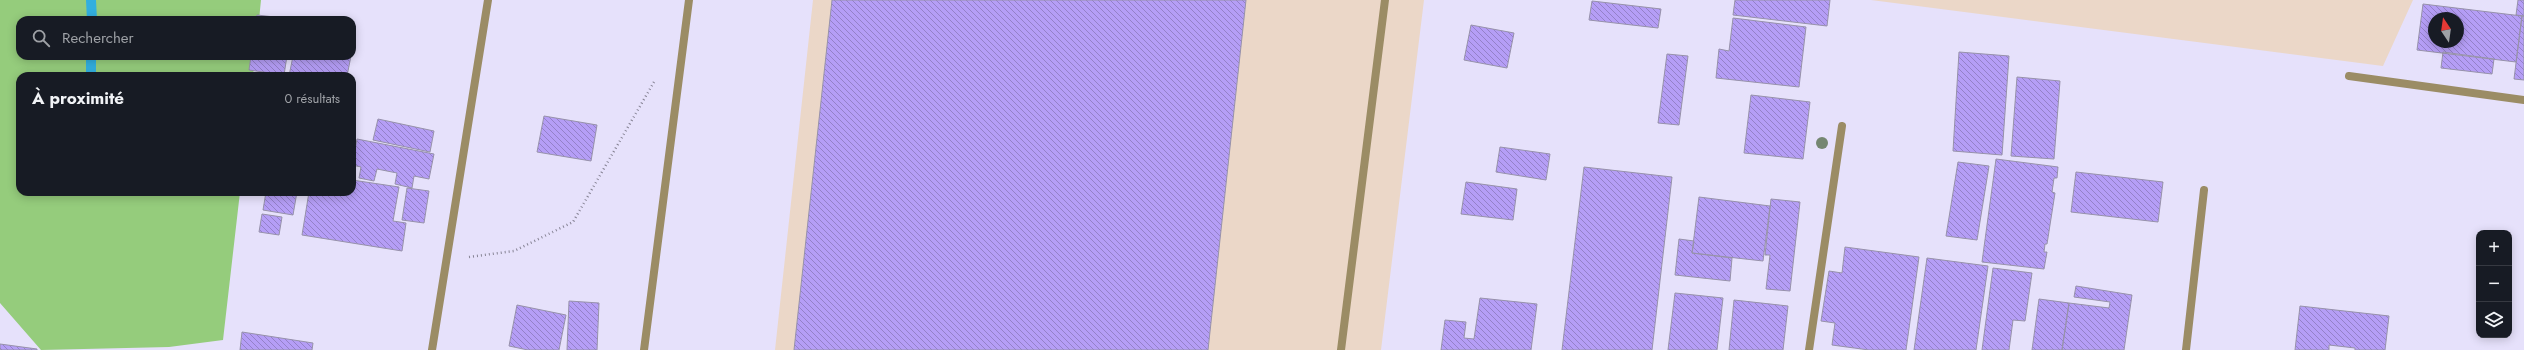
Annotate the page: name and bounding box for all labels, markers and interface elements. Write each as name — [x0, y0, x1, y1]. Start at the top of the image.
north arrow — [2428, 12, 2464, 48]
search box — [16, 16, 356, 60]
icon: search — [30, 27, 52, 49]
text: Rechercher — [62, 27, 134, 49]
text: À proximité — [32, 86, 124, 110]
text: 0 résultats — [285, 89, 340, 108]
map controls — [2476, 230, 2512, 338]
button: + — [2476, 230, 2512, 266]
button: − — [2476, 266, 2512, 302]
button: layers — [2476, 302, 2512, 338]

